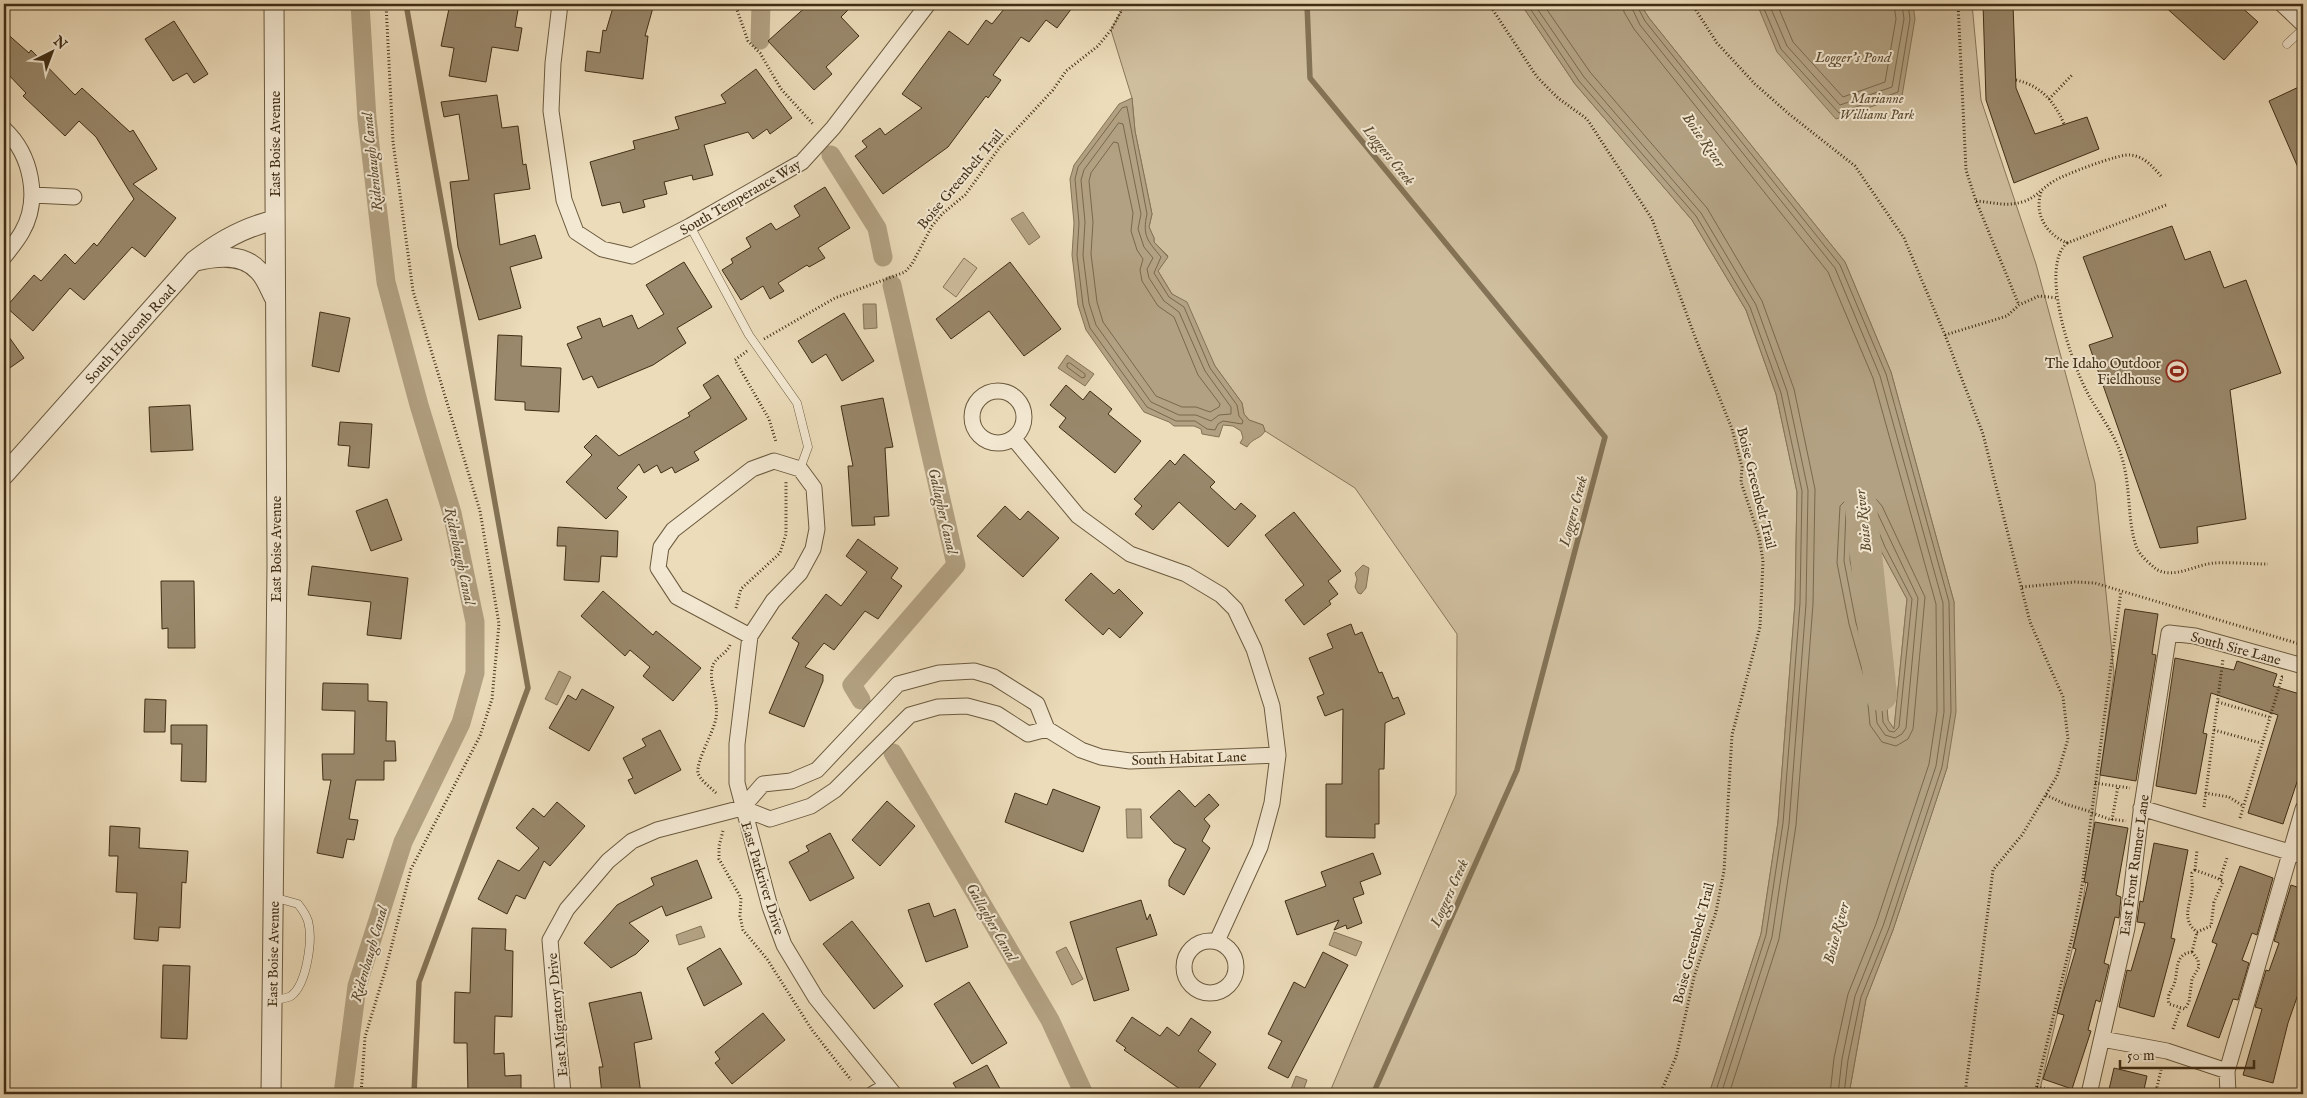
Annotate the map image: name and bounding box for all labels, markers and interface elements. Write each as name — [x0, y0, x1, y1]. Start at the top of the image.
north arrow — [28, 28, 78, 78]
text: N — [49, 32, 71, 54]
water label: Logger's Pond — [1814, 48, 1892, 68]
street label: East Boise Avenue — [267, 90, 285, 197]
park label: Marianne Williams Park — [1840, 90, 1915, 124]
water label: Boise River — [1678, 109, 1730, 172]
water label: Ridenbaugh Canal — [358, 110, 388, 212]
water label: Loggers Creek — [1357, 120, 1419, 190]
street label: Boise Greenbelt Trail — [914, 126, 1008, 233]
street label: South Temperance Way — [677, 156, 804, 240]
street label: South Holcomb Road — [82, 281, 180, 388]
place label: The Idaho Outdoor Fieldhouse — [2045, 355, 2162, 389]
sports icon: The Idaho Outdoor Fieldhouse — [2165, 359, 2189, 383]
street label: Boise Greenbelt Trail — [1732, 425, 1780, 551]
water label: Gallagher Canal — [922, 466, 962, 557]
water label: Loggers Creek — [1555, 474, 1593, 550]
water label: Boise River — [1851, 488, 1876, 553]
street label: East Boise Avenue — [268, 495, 286, 602]
water label: Ridenbaugh Canal — [439, 506, 479, 608]
street label: South Sire Lane — [2189, 628, 2283, 670]
street label: South Habitat Lane — [1131, 748, 1247, 770]
street label: East Front Runner Lane — [2116, 793, 2154, 937]
street label: East Parkriver Drive — [736, 820, 788, 938]
water label: Loggers Creek — [1426, 856, 1474, 931]
water label: Gallagher Canal — [961, 880, 1022, 967]
street label: Boise Greenbelt Trail — [1669, 880, 1719, 1006]
water label: Boise River — [1819, 899, 1854, 966]
street label: East Boise Avenue — [264, 900, 284, 1007]
water label: Ridenbaugh Canal — [347, 902, 394, 1005]
street label: East Migratory Drive — [544, 952, 572, 1078]
scale bar — [2120, 1038, 2253, 1070]
text: 50 m — [2127, 1046, 2155, 1065]

